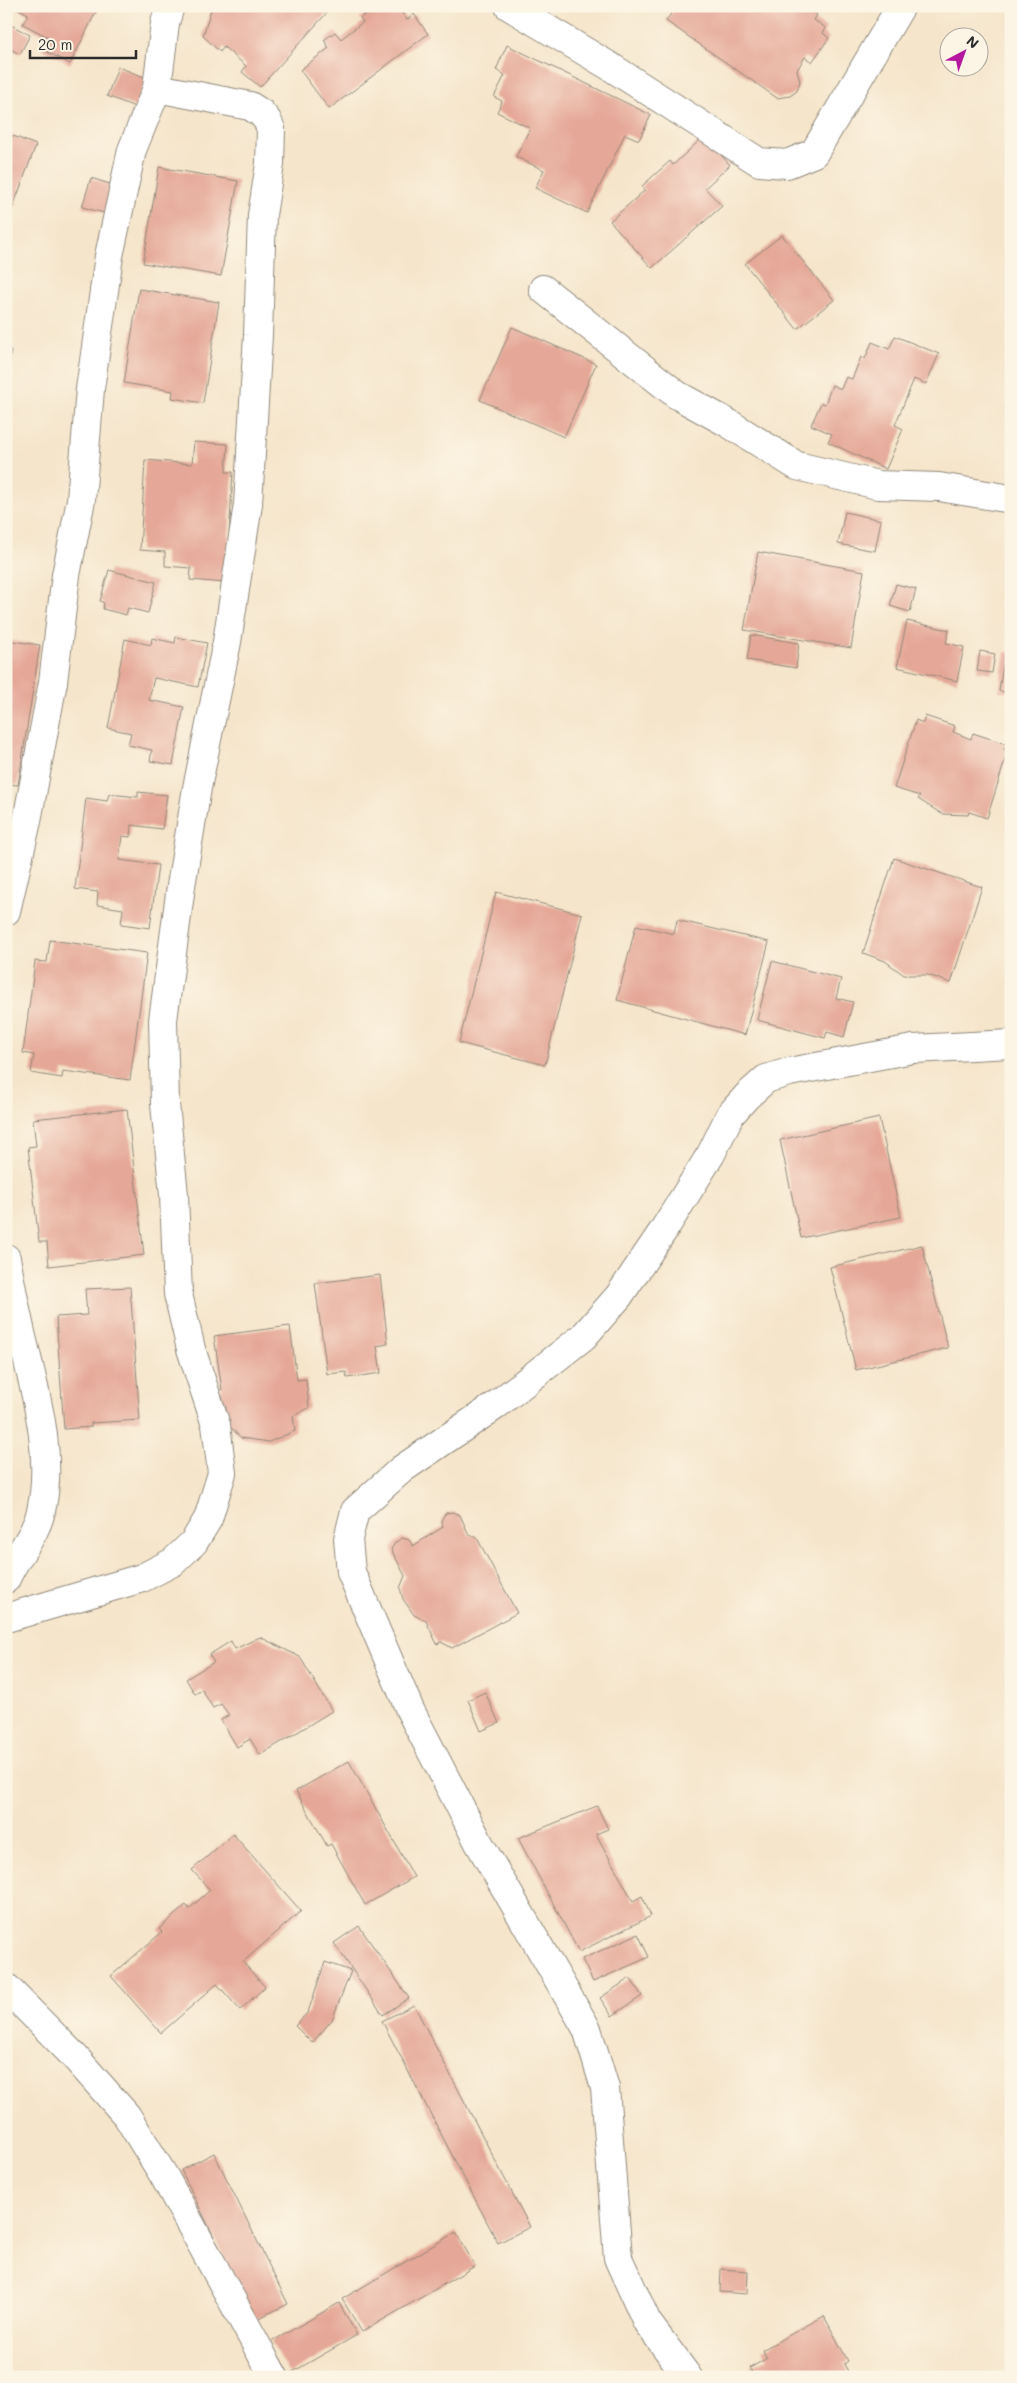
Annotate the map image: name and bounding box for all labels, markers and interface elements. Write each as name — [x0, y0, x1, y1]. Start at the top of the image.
scale bar — [30, 28, 136, 60]
north arrow — [940, 28, 990, 78]
text: N — [963, 31, 983, 52]
text: 20 m — [38, 34, 72, 54]

